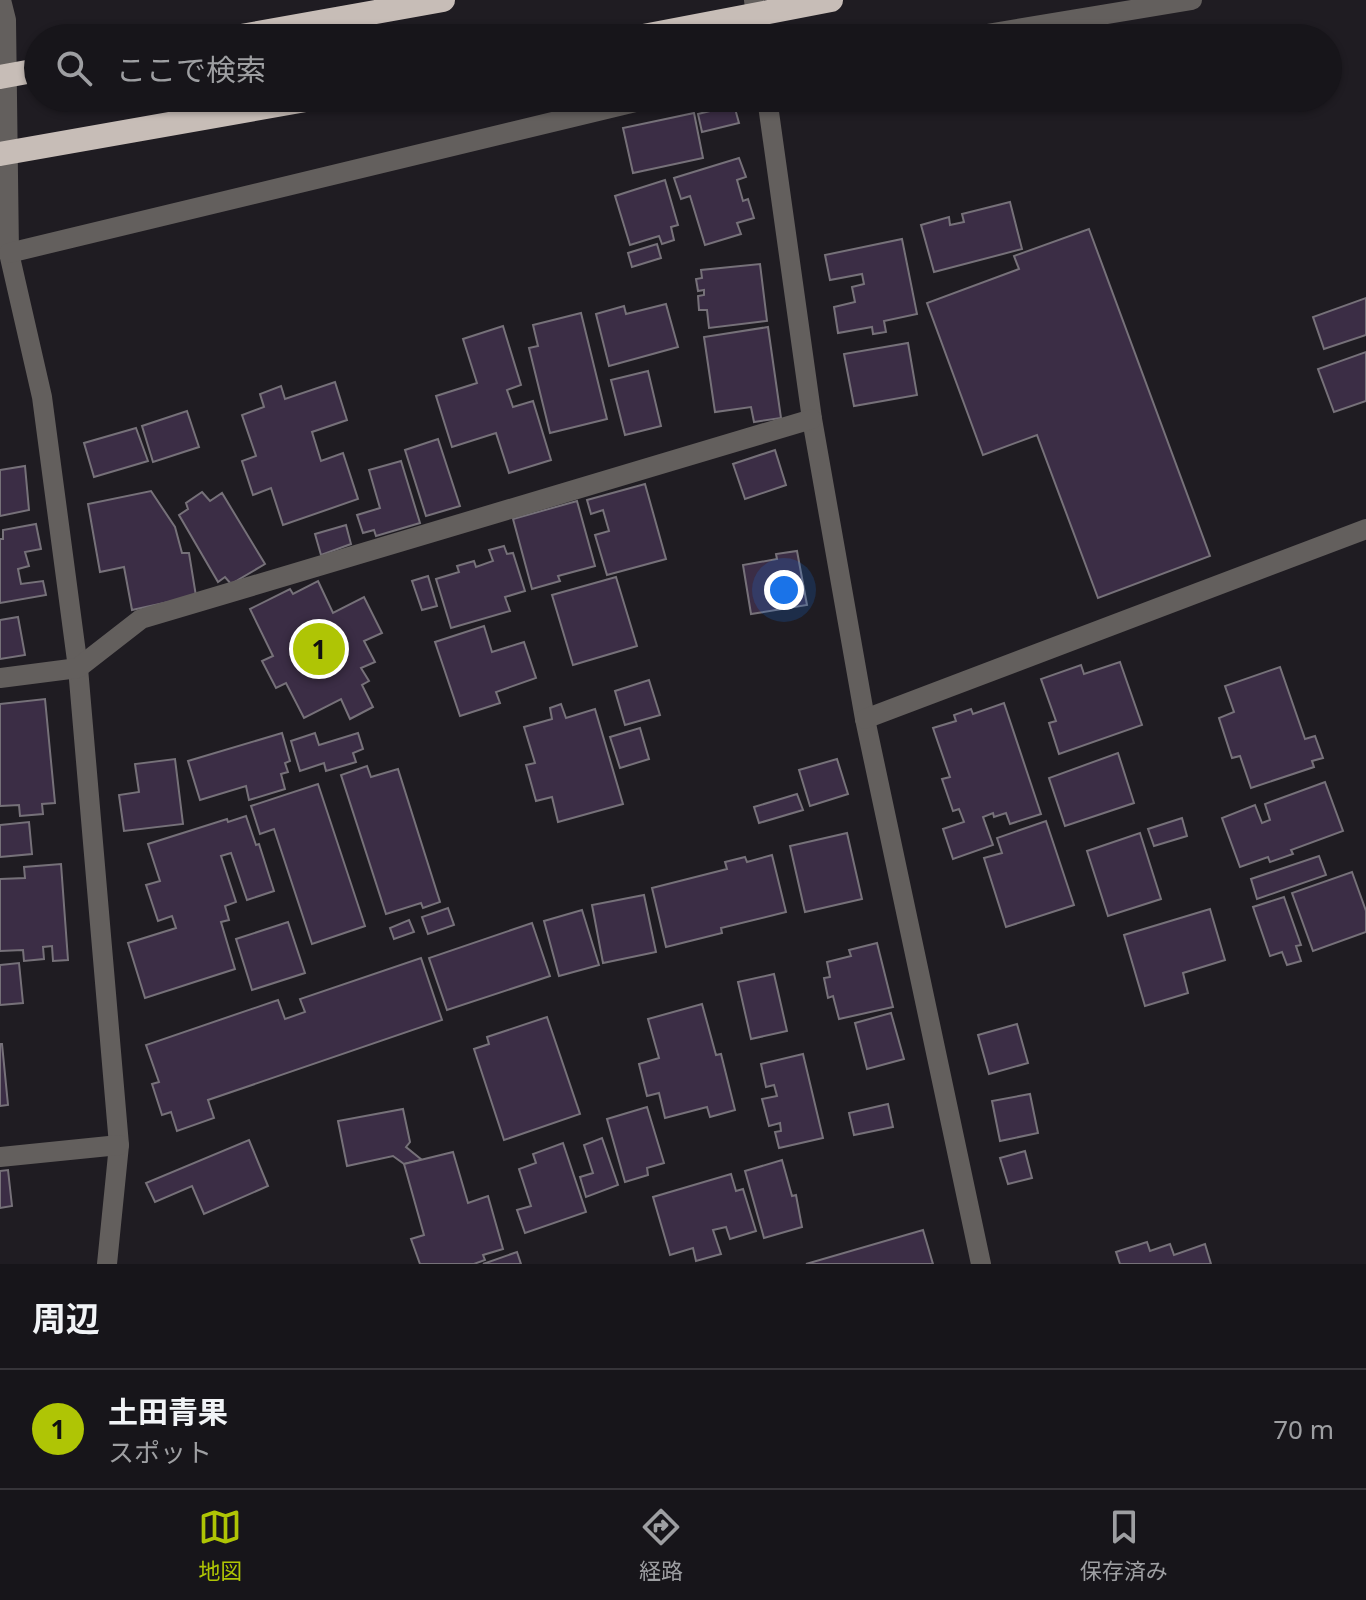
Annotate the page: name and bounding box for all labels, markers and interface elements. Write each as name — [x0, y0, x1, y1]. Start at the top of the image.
search box — [24, 24, 1342, 112]
icon: search — [52, 46, 96, 90]
text: ここで検索 — [116, 49, 266, 90]
your location — [764, 570, 804, 610]
pin: 1 — [293, 619, 345, 679]
text: 周辺 — [32, 1295, 100, 1341]
text: 土田青果 — [108, 1391, 228, 1432]
text: 1 — [51, 1411, 65, 1447]
text: 70 m — [1273, 1411, 1334, 1447]
text: スポット — [108, 1434, 212, 1470]
tab: 地図 — [198, 1505, 242, 1585]
tab: 経路 — [639, 1505, 683, 1585]
tab: 保存済み — [1080, 1505, 1168, 1585]

